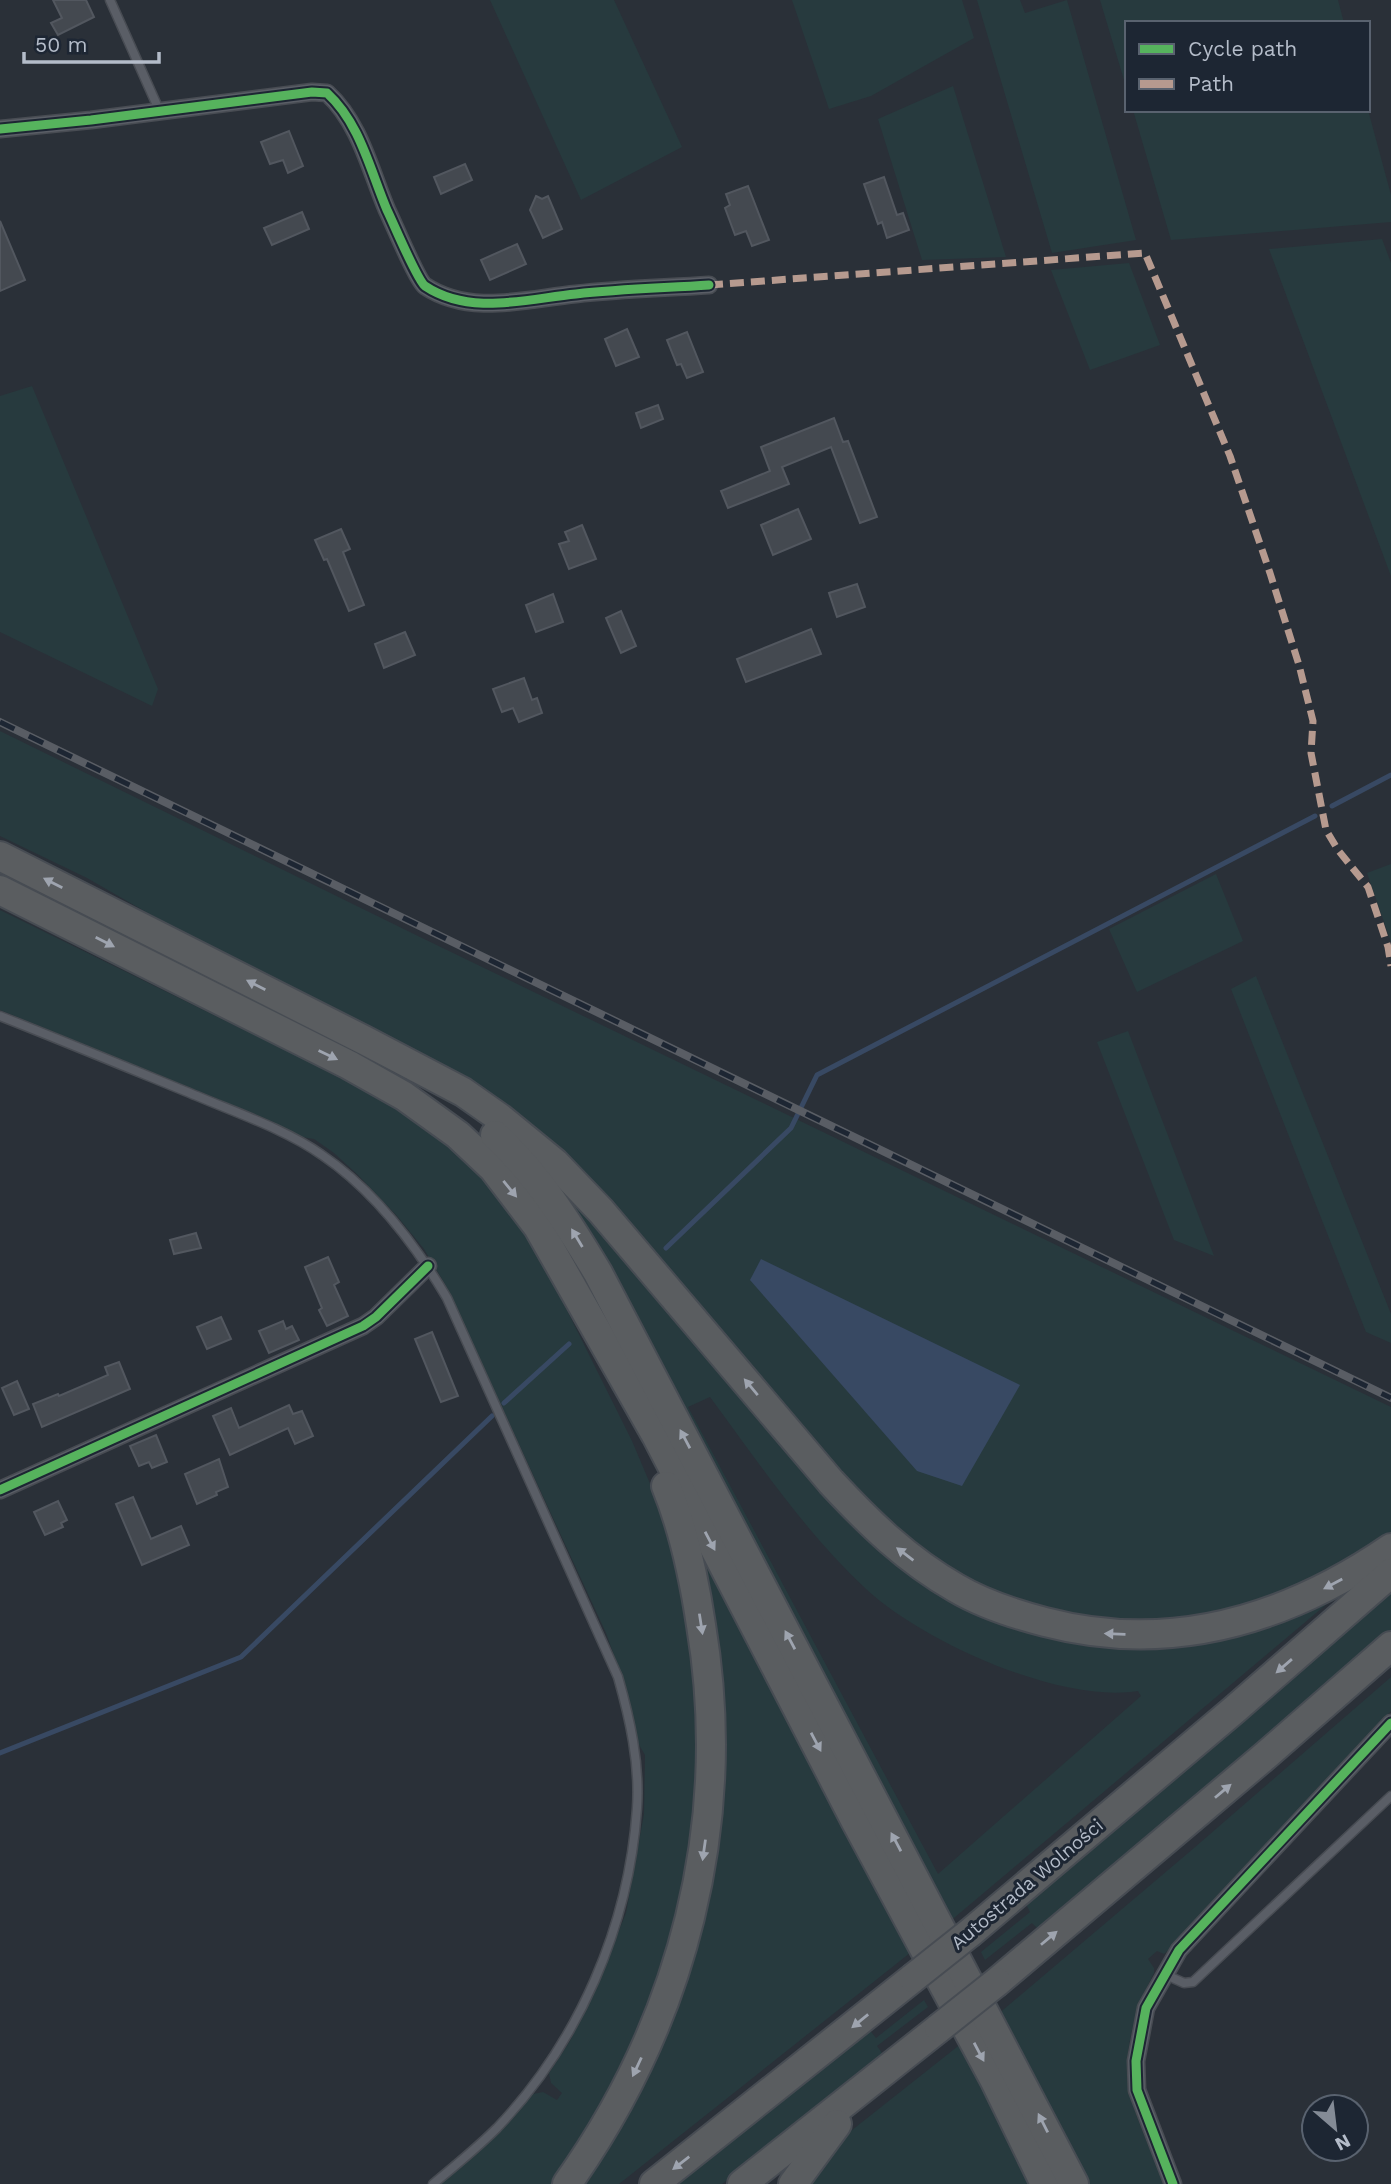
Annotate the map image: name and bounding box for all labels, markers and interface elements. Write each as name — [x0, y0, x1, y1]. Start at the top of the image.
scale bar — [24, 21, 159, 65]
legend — [1125, 21, 1370, 112]
text: 50 m — [35, 32, 87, 57]
text: Cycle path — [1188, 36, 1297, 61]
text: Path — [1188, 71, 1234, 96]
one-way arrow — [43, 877, 63, 888]
one-way arrow — [95, 937, 115, 948]
one-way arrow — [246, 979, 266, 991]
one-way arrow — [318, 1049, 338, 1061]
one-way arrow — [502, 1180, 517, 1197]
one-way arrow — [571, 1229, 584, 1248]
one-way arrow — [744, 1379, 759, 1396]
one-way arrow — [679, 1429, 690, 1449]
one-way arrow — [705, 1531, 716, 1551]
one-way arrow — [896, 1547, 915, 1561]
one-way arrow — [1323, 1578, 1343, 1590]
one-way arrow — [696, 1613, 707, 1635]
one-way arrow — [1103, 1628, 1125, 1639]
one-way arrow — [785, 1630, 796, 1650]
one-way arrow — [1276, 1658, 1293, 1673]
one-way arrow — [809, 1733, 821, 1753]
one-way arrow — [1214, 1784, 1232, 1799]
street label: Autostrada Wolności — [946, 1814, 1108, 1954]
one-way arrow — [890, 1832, 902, 1852]
one-way arrow — [698, 1839, 709, 1861]
one-way arrow — [1041, 1931, 1058, 1946]
one-way arrow — [851, 2014, 869, 2029]
one-way arrow — [973, 2042, 985, 2062]
one-way arrow — [631, 2057, 643, 2077]
north arrow — [1300, 2093, 1370, 2163]
one-way arrow — [1037, 2113, 1049, 2133]
text: N — [1331, 2129, 1354, 2156]
one-way arrow — [673, 2155, 691, 2170]

